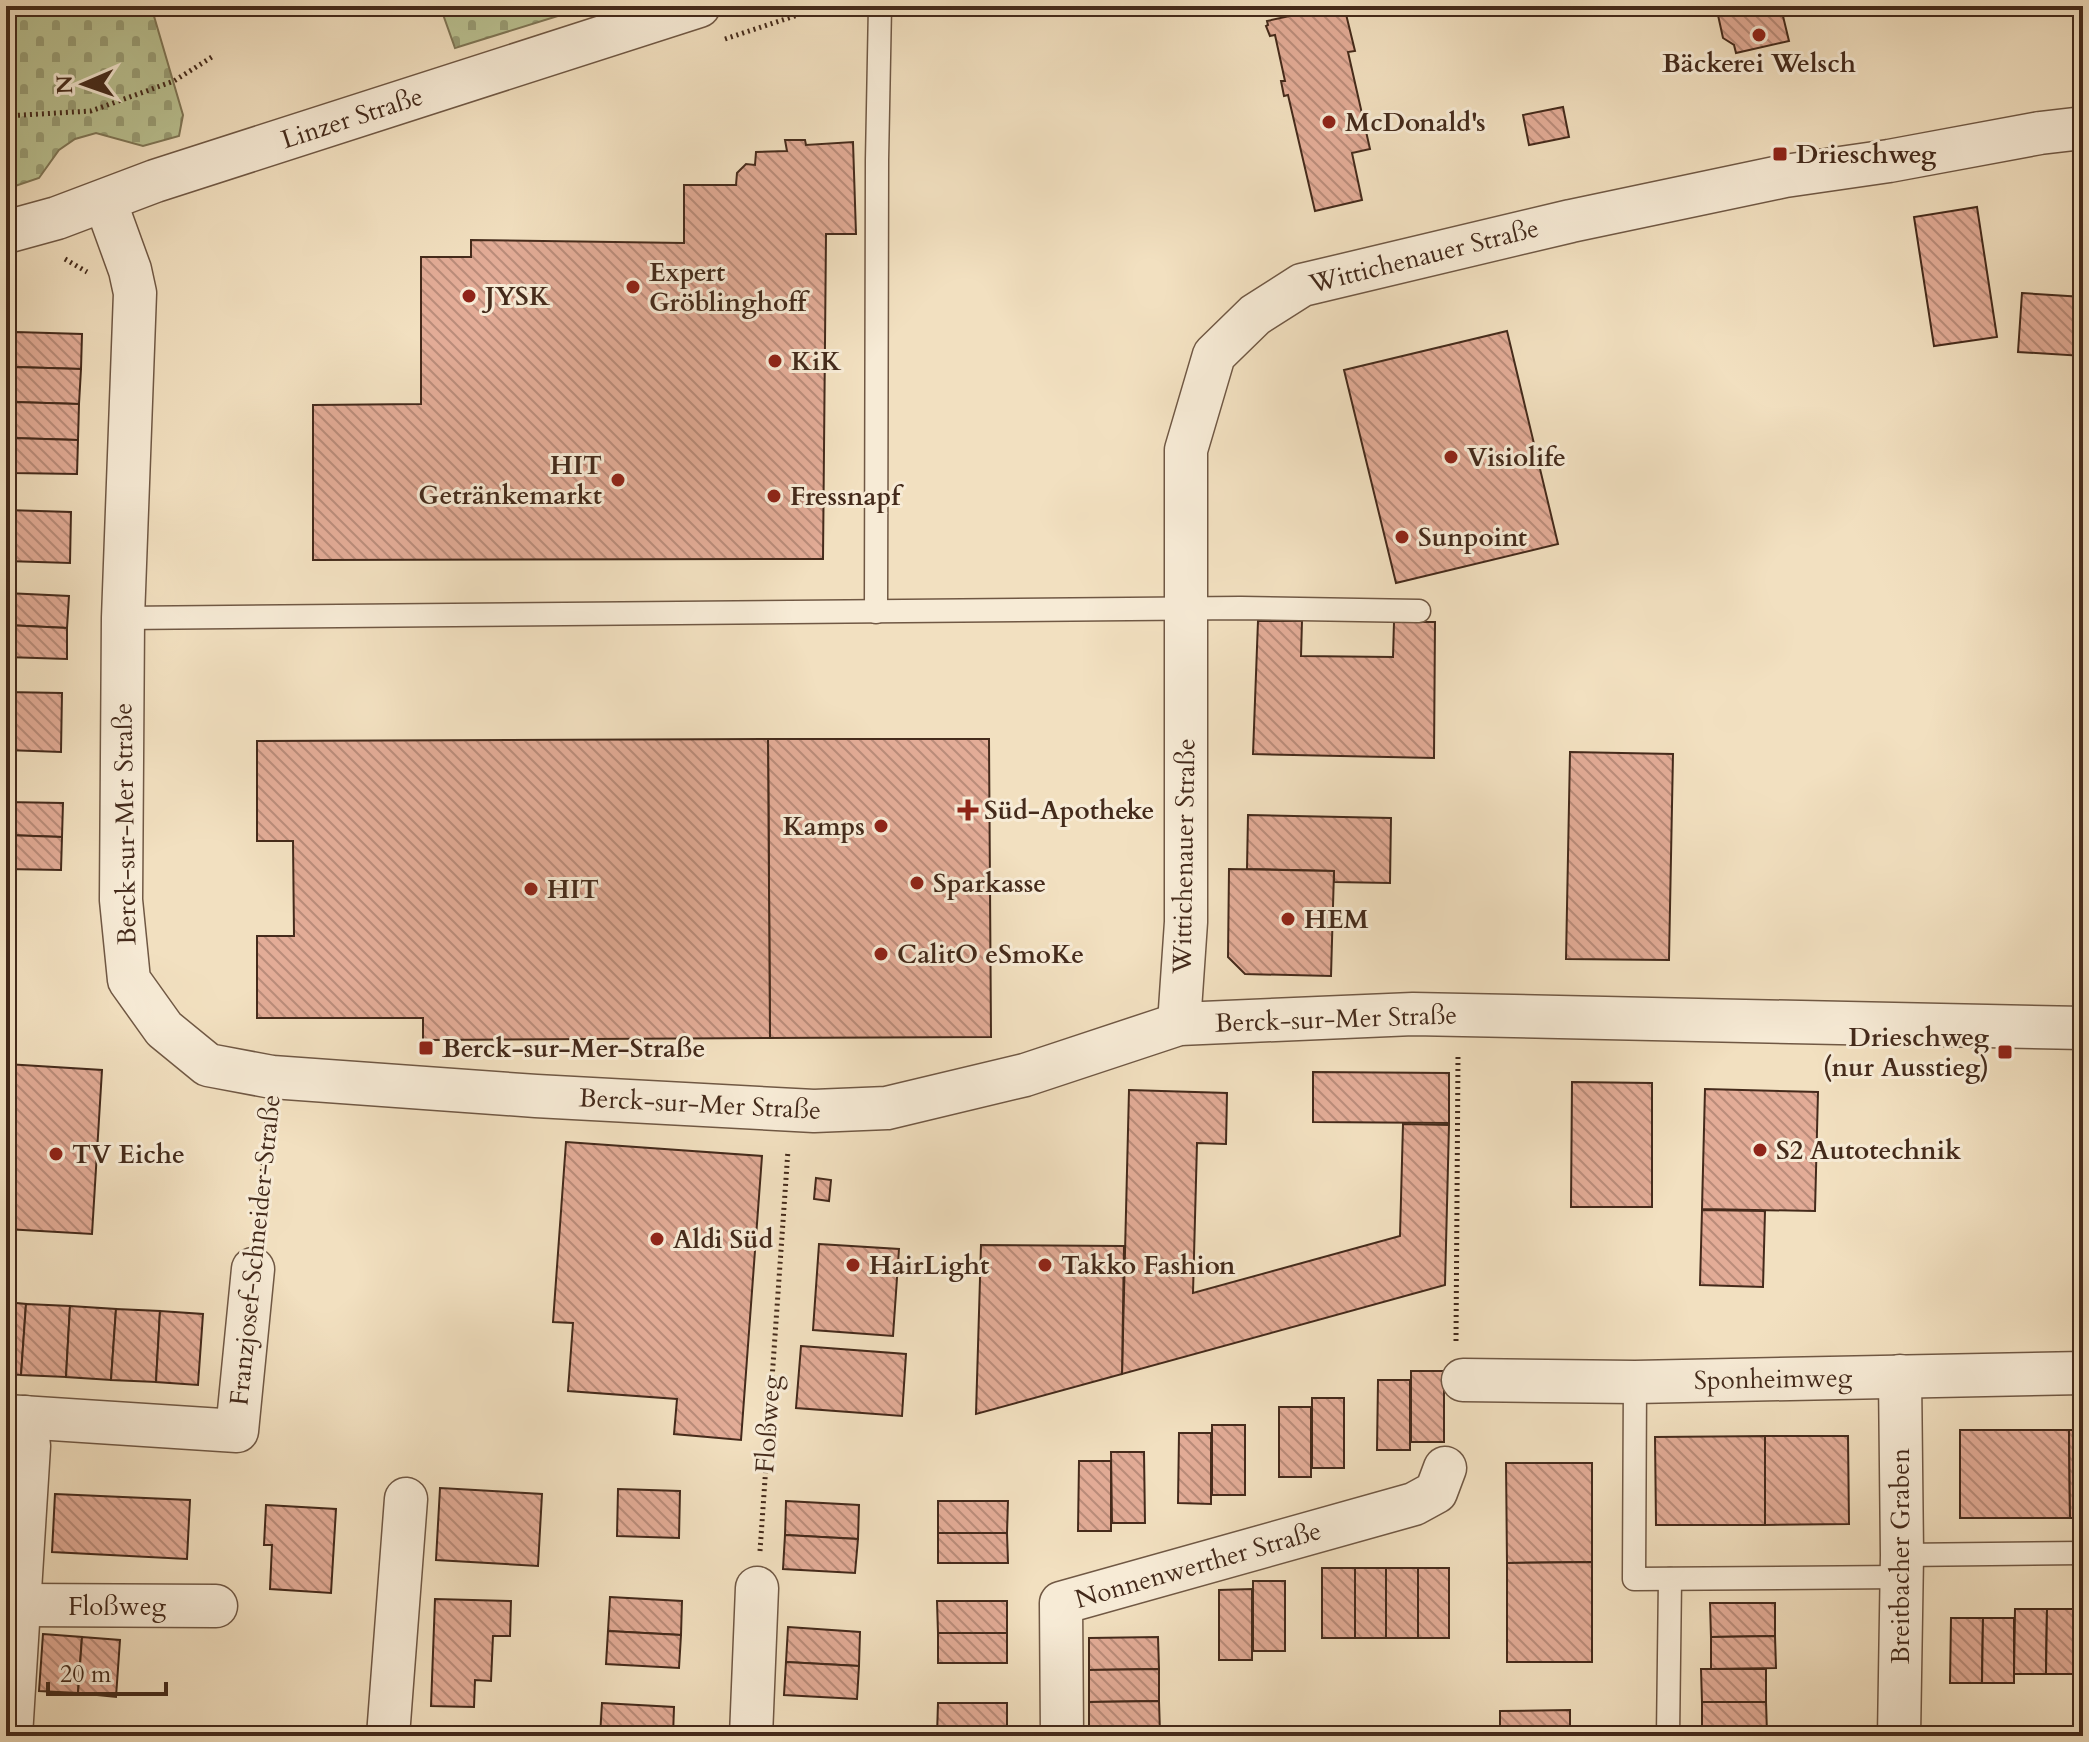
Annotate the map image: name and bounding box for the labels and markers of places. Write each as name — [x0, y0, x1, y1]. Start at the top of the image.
marker: Bäckerei Welsch — [1750, 26, 1768, 44]
place label: Bäckerei Welsch — [1662, 46, 1856, 81]
place label: McDonald's — [1345, 105, 1486, 140]
marker: McDonald's — [1320, 113, 1338, 131]
place label: Drieschweg — [1796, 137, 1937, 172]
marker: Drieschweg — [1771, 145, 1789, 163]
place label: Expert Gröblinghoff — [649, 255, 810, 320]
marker: Expert Gröblinghoff — [624, 278, 642, 296]
place label: JYSK — [481, 279, 550, 314]
marker: JYSK — [460, 287, 478, 305]
place label: KiK — [791, 344, 841, 379]
marker: KiK — [766, 352, 784, 370]
place label: Visiolife — [1467, 440, 1566, 475]
place label: HIT Getränkemarkt — [418, 448, 602, 513]
marker: Visiolife — [1442, 448, 1460, 466]
marker: HIT Getränkemarkt — [609, 471, 627, 489]
place label: Fressnapf — [790, 479, 904, 514]
marker: Fressnapf — [765, 487, 783, 505]
place label: Sunpoint — [1418, 520, 1527, 555]
marker: Sunpoint — [1393, 528, 1411, 546]
place label: Süd-Apotheke — [984, 793, 1154, 828]
marker: Süd-Apotheke — [959, 801, 977, 819]
place label: Kamps — [783, 809, 865, 844]
marker: Kamps — [872, 817, 890, 835]
place label: Sparkasse — [933, 866, 1046, 901]
place label: HIT — [547, 872, 599, 907]
marker: Sparkasse — [908, 874, 926, 892]
marker: HIT — [522, 880, 540, 898]
place label: HEM — [1304, 902, 1369, 937]
marker: HEM — [1279, 910, 1297, 928]
place label: CalitO eSmoKe — [897, 937, 1084, 972]
marker: CalitO eSmoKe — [872, 945, 890, 963]
place label: Drieschweg (nur Ausstieg) — [1823, 1020, 1989, 1085]
place label: Berck-sur-Mer-Straße — [442, 1031, 705, 1066]
marker: Berck-sur-Mer-Straße — [417, 1039, 435, 1057]
marker: Drieschweg (nur Ausstieg) — [1996, 1043, 2014, 1061]
place label: S2 Autotechnik — [1776, 1133, 1962, 1168]
place label: TV Eiche — [72, 1137, 185, 1172]
marker: S2 Autotechnik — [1751, 1141, 1769, 1159]
marker: TV Eiche — [47, 1145, 65, 1163]
place label: Aldi Süd — [673, 1222, 774, 1257]
marker: Aldi Süd — [648, 1230, 666, 1248]
place label: HairLight — [869, 1248, 989, 1283]
place label: Takko Fashion — [1061, 1248, 1236, 1283]
marker: HairLight — [844, 1256, 862, 1274]
marker: Takko Fashion — [1036, 1256, 1054, 1274]

